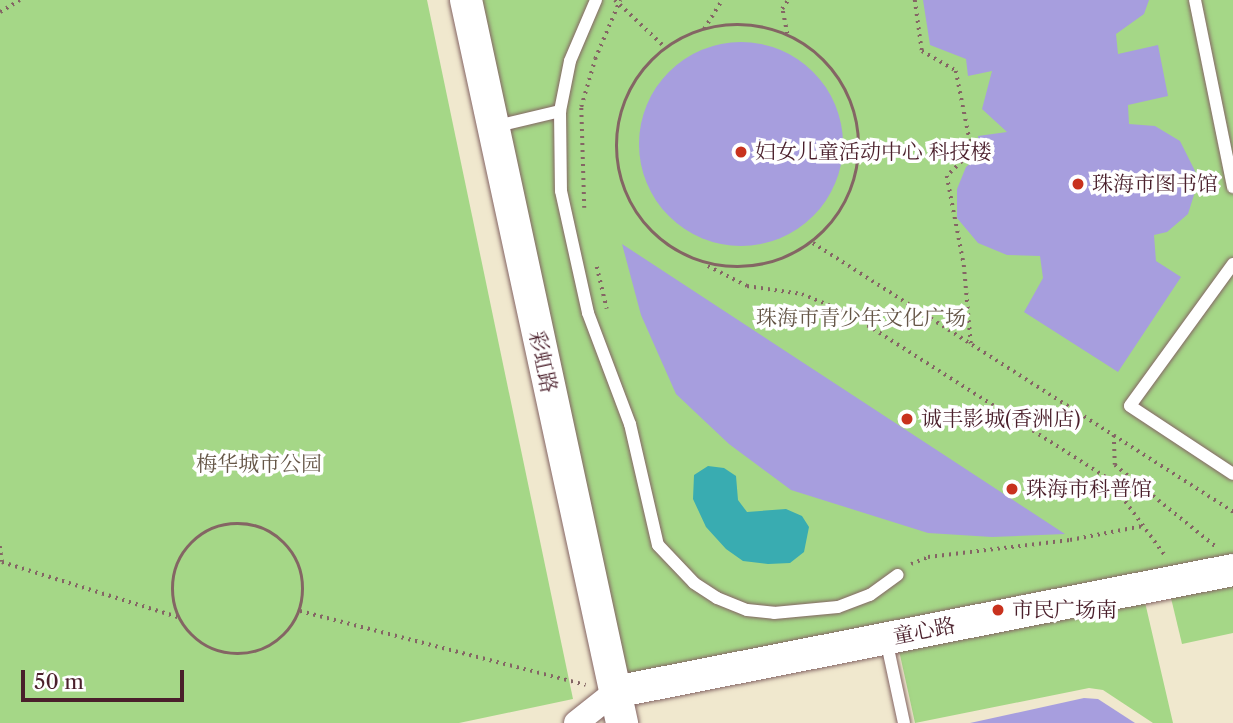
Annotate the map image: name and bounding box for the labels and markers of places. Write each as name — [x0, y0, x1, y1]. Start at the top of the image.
place label: 妇女儿童活动中心 科技楼 — [755, 139, 992, 165]
marker: 妇女儿童活动中心 科技楼 — [733, 144, 749, 160]
place label: 珠海市图书馆 — [1092, 171, 1218, 197]
marker: 珠海市图书馆 — [1070, 176, 1086, 192]
place label: 诚丰影城(香洲店) — [921, 406, 1081, 432]
marker: 诚丰影城(香洲店) — [899, 411, 915, 427]
place label: 珠海市科普馆 — [1026, 476, 1152, 502]
marker: 珠海市科普馆 — [1004, 481, 1020, 497]
place label: 市民广场南 — [1012, 597, 1117, 623]
marker: 市民广场南 — [990, 602, 1006, 618]

